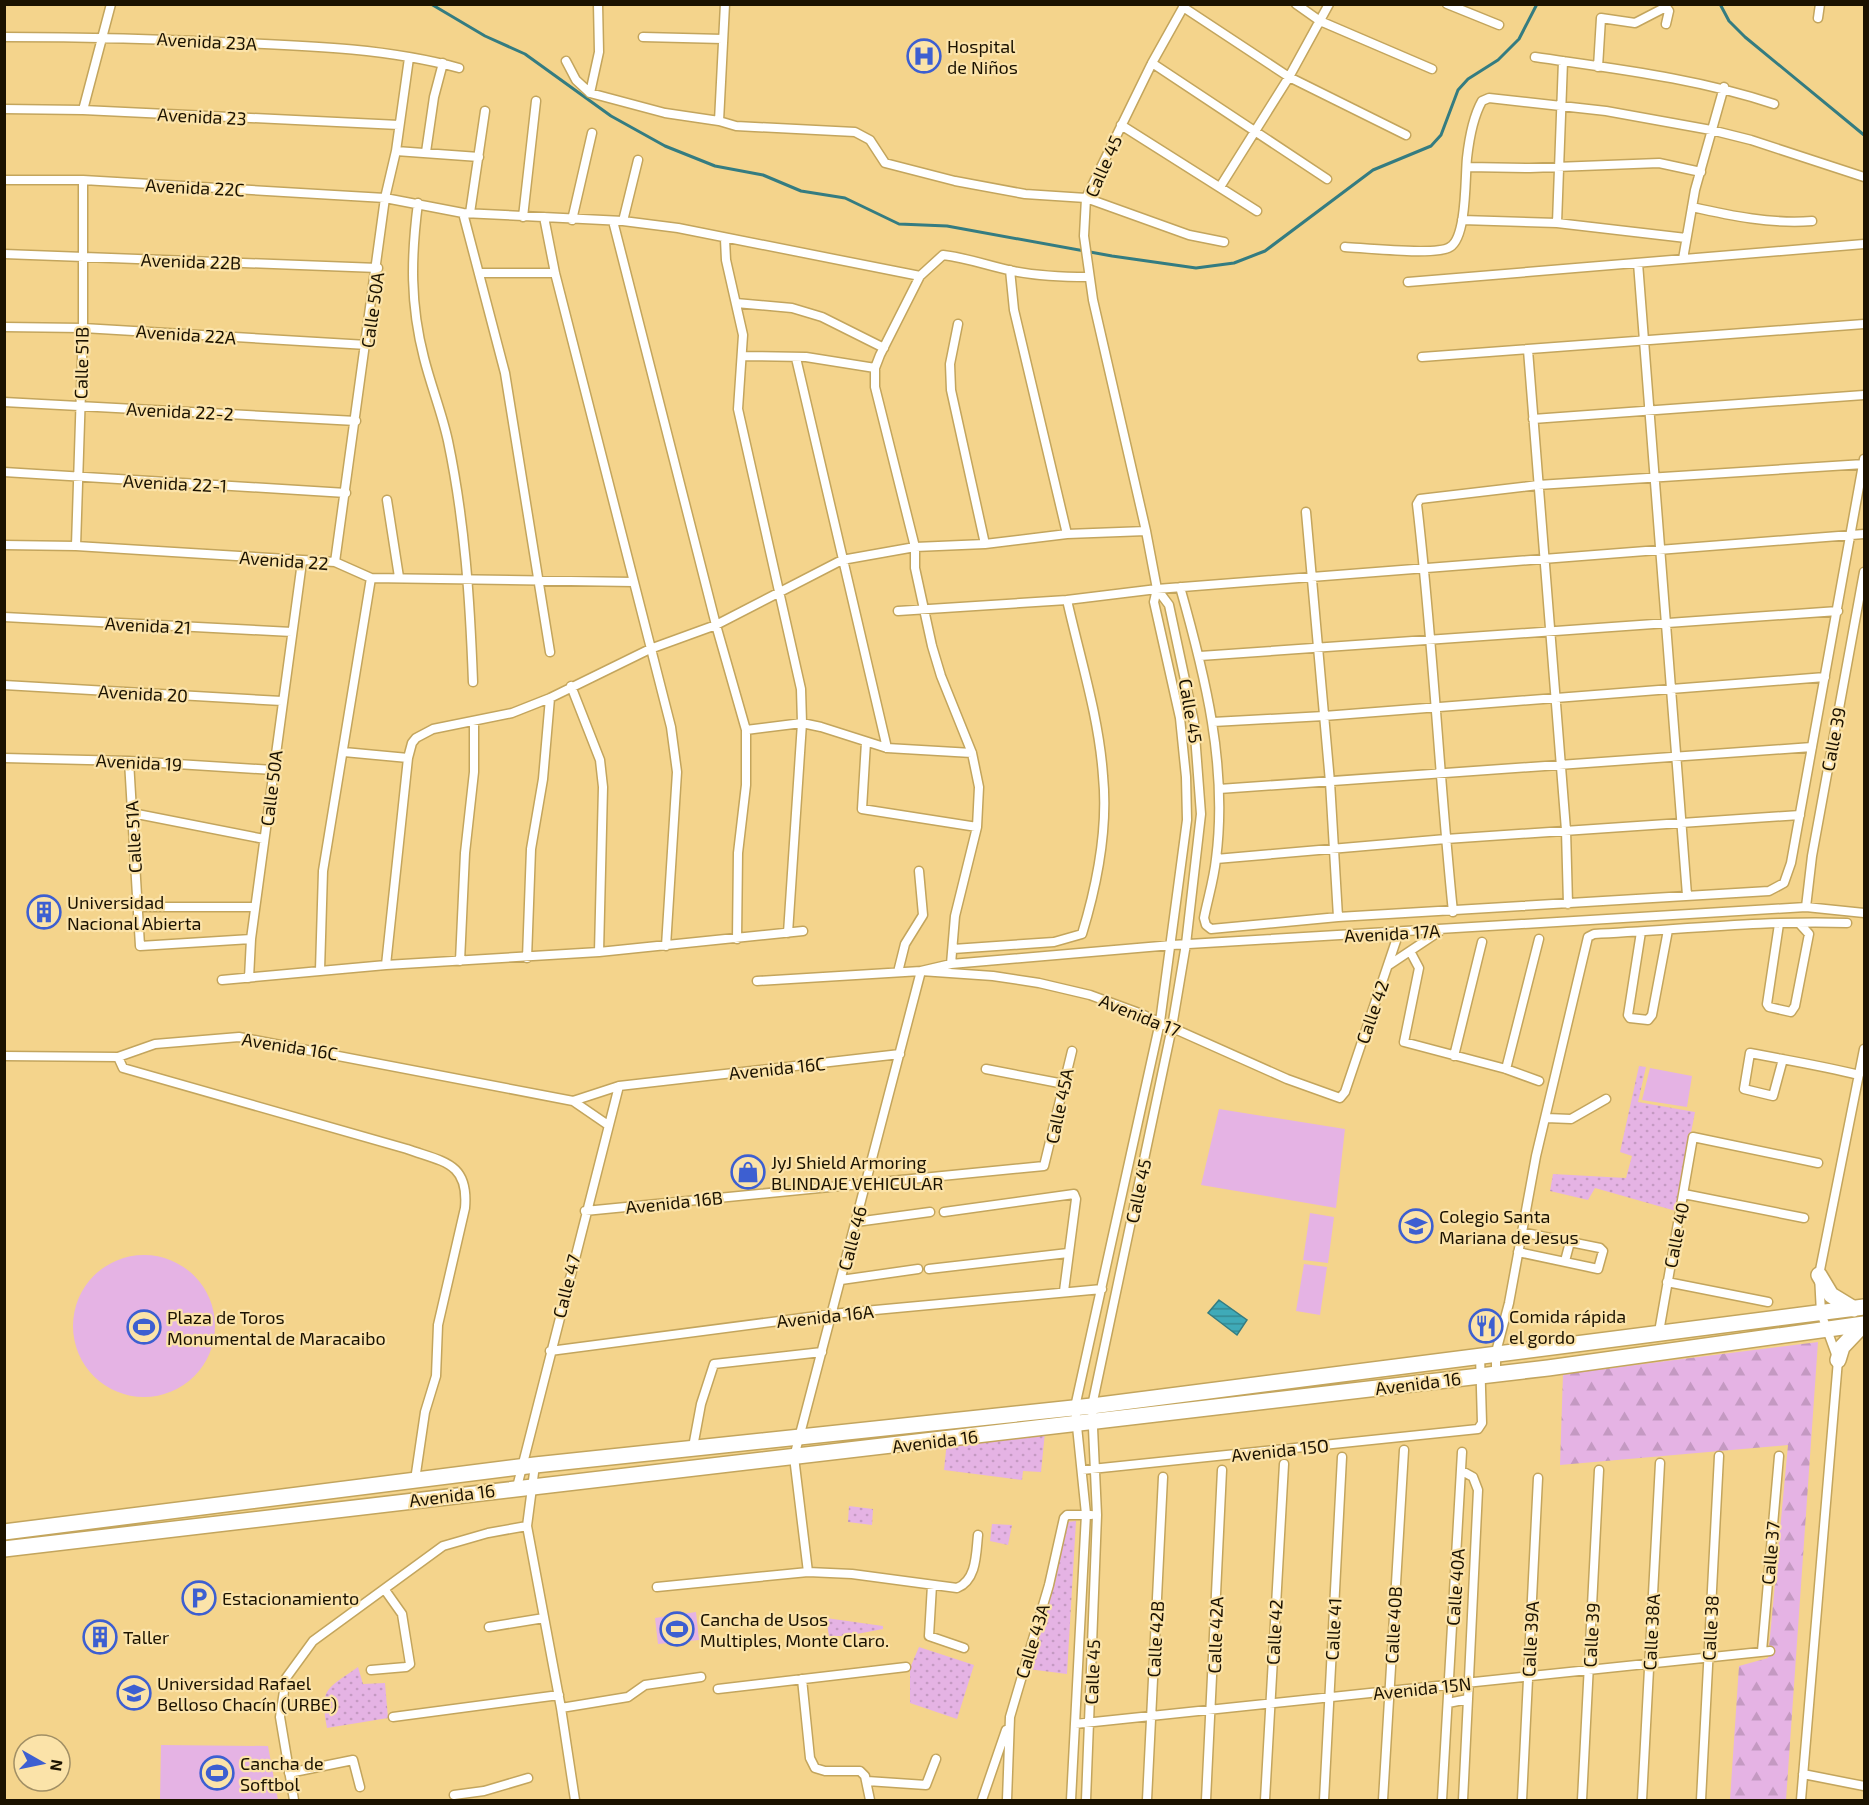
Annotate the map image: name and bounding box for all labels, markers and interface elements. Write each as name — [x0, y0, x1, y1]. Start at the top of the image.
street label: Avenida 23A — [156, 27, 258, 55]
place label: Hospital de Niños — [947, 35, 1018, 78]
hospital icon: Hospital de Niños — [906, 38, 942, 74]
street label: Avenida 23 — [157, 103, 247, 129]
street label: Calle 45 — [1080, 132, 1126, 200]
street label: Avenida 22C — [145, 173, 245, 201]
street label: Avenida 22B — [140, 248, 242, 274]
street label: Calle 50A — [356, 270, 388, 349]
street label: Avenida 22A — [135, 320, 238, 349]
street label: Calle 51B — [69, 327, 93, 399]
street label: Avenida 22-2 — [126, 397, 234, 425]
street label: Avenida 22-1 — [123, 469, 227, 497]
street label: Avenida 22 — [239, 546, 329, 574]
street label: Avenida 21 — [104, 612, 192, 638]
street label: Calle 45 — [1175, 677, 1207, 745]
street label: Avenida 20 — [97, 680, 189, 706]
street label: Calle 39 — [1816, 705, 1850, 773]
street label: Calle 50A — [255, 748, 287, 827]
street label: Avenida 19 — [95, 749, 183, 775]
street label: Calle 51A — [120, 799, 146, 874]
place label: Universidad Nacional Abierta — [67, 891, 201, 934]
building icon: Universidad Nacional Abierta — [26, 894, 62, 930]
street label: Avenida 17A — [1343, 919, 1441, 946]
street label: Calle 42 — [1351, 977, 1393, 1047]
street label: Avenida 17 — [1096, 989, 1184, 1041]
street label: Avenida 16C — [240, 1028, 340, 1064]
street label: Avenida 16C — [728, 1052, 826, 1084]
street label: Calle 45A — [1040, 1066, 1078, 1146]
place label: JyJ Shield Armoring BLINDAJE VEHICULAR — [771, 1151, 943, 1194]
shop icon: JyJ Shield Armoring BLINDAJE VEHICULAR — [730, 1154, 766, 1190]
street label: Calle 45 — [1120, 1157, 1156, 1225]
street label: Avenida 16B — [624, 1186, 724, 1218]
street label: Calle 40 — [1659, 1200, 1693, 1270]
street label: Calle 46 — [833, 1203, 871, 1273]
place label: Colegio Santa Mariana de Jesus — [1439, 1205, 1579, 1248]
school or university icon: Colegio Santa Mariana de Jesus — [1398, 1208, 1434, 1244]
street label: Calle 47 — [547, 1252, 585, 1320]
street label: Avenida 16A — [775, 1300, 876, 1332]
place label: Comida rápida el gordo — [1509, 1305, 1626, 1348]
place label: Plaza de Toros Monumental de Maracaibo — [167, 1306, 386, 1349]
restaurant icon: Comida rápida el gordo — [1468, 1308, 1504, 1344]
sports icon: Plaza de Toros Monumental de Maracaibo — [126, 1309, 162, 1345]
street label: Avenida 16 — [1374, 1367, 1462, 1399]
street label: Avenida 16 — [891, 1425, 979, 1457]
street label: Avenida 15O — [1230, 1434, 1330, 1466]
street label: Avenida 16 — [408, 1479, 496, 1511]
street label: Calle 37 — [1756, 1520, 1784, 1586]
street label: Calle 40A — [1441, 1547, 1469, 1626]
parking icon: Estacionamiento — [181, 1580, 217, 1616]
street label: Calle 40B — [1380, 1586, 1406, 1664]
place label: Estacionamiento — [222, 1587, 359, 1609]
street label: Calle 38A — [1638, 1592, 1664, 1671]
street label: Calle 42A — [1203, 1595, 1227, 1674]
street label: Calle 38 — [1697, 1595, 1723, 1661]
street label: Calle 41 — [1320, 1597, 1346, 1661]
street label: Calle 42 — [1261, 1599, 1287, 1665]
street label: Calle 43A — [1010, 1600, 1054, 1681]
street label: Calle 42B — [1142, 1600, 1168, 1678]
street label: Calle 39A — [1517, 1600, 1543, 1678]
street label: Calle 39 — [1578, 1602, 1604, 1668]
place label: Cancha de Usos Multiples, Monte Claro. — [700, 1608, 889, 1651]
sports icon: Cancha de Usos Multiples, Monte Claro. — [659, 1611, 695, 1647]
building icon: Taller — [82, 1619, 118, 1655]
place label: Taller — [123, 1626, 169, 1648]
street label: Calle 45 — [1080, 1639, 1104, 1705]
place label: Universidad Rafael Belloso Chacín (URBE) — [157, 1672, 337, 1715]
street label: Avenida 15N — [1372, 1672, 1472, 1704]
school or university icon: Universidad Rafael Belloso Chacín (URBE) — [116, 1675, 152, 1711]
north arrow — [12, 1733, 72, 1793]
place label: Cancha de Softbol — [240, 1752, 324, 1795]
sports icon: Cancha de Softbol — [199, 1755, 235, 1791]
text: N — [47, 1758, 68, 1773]

